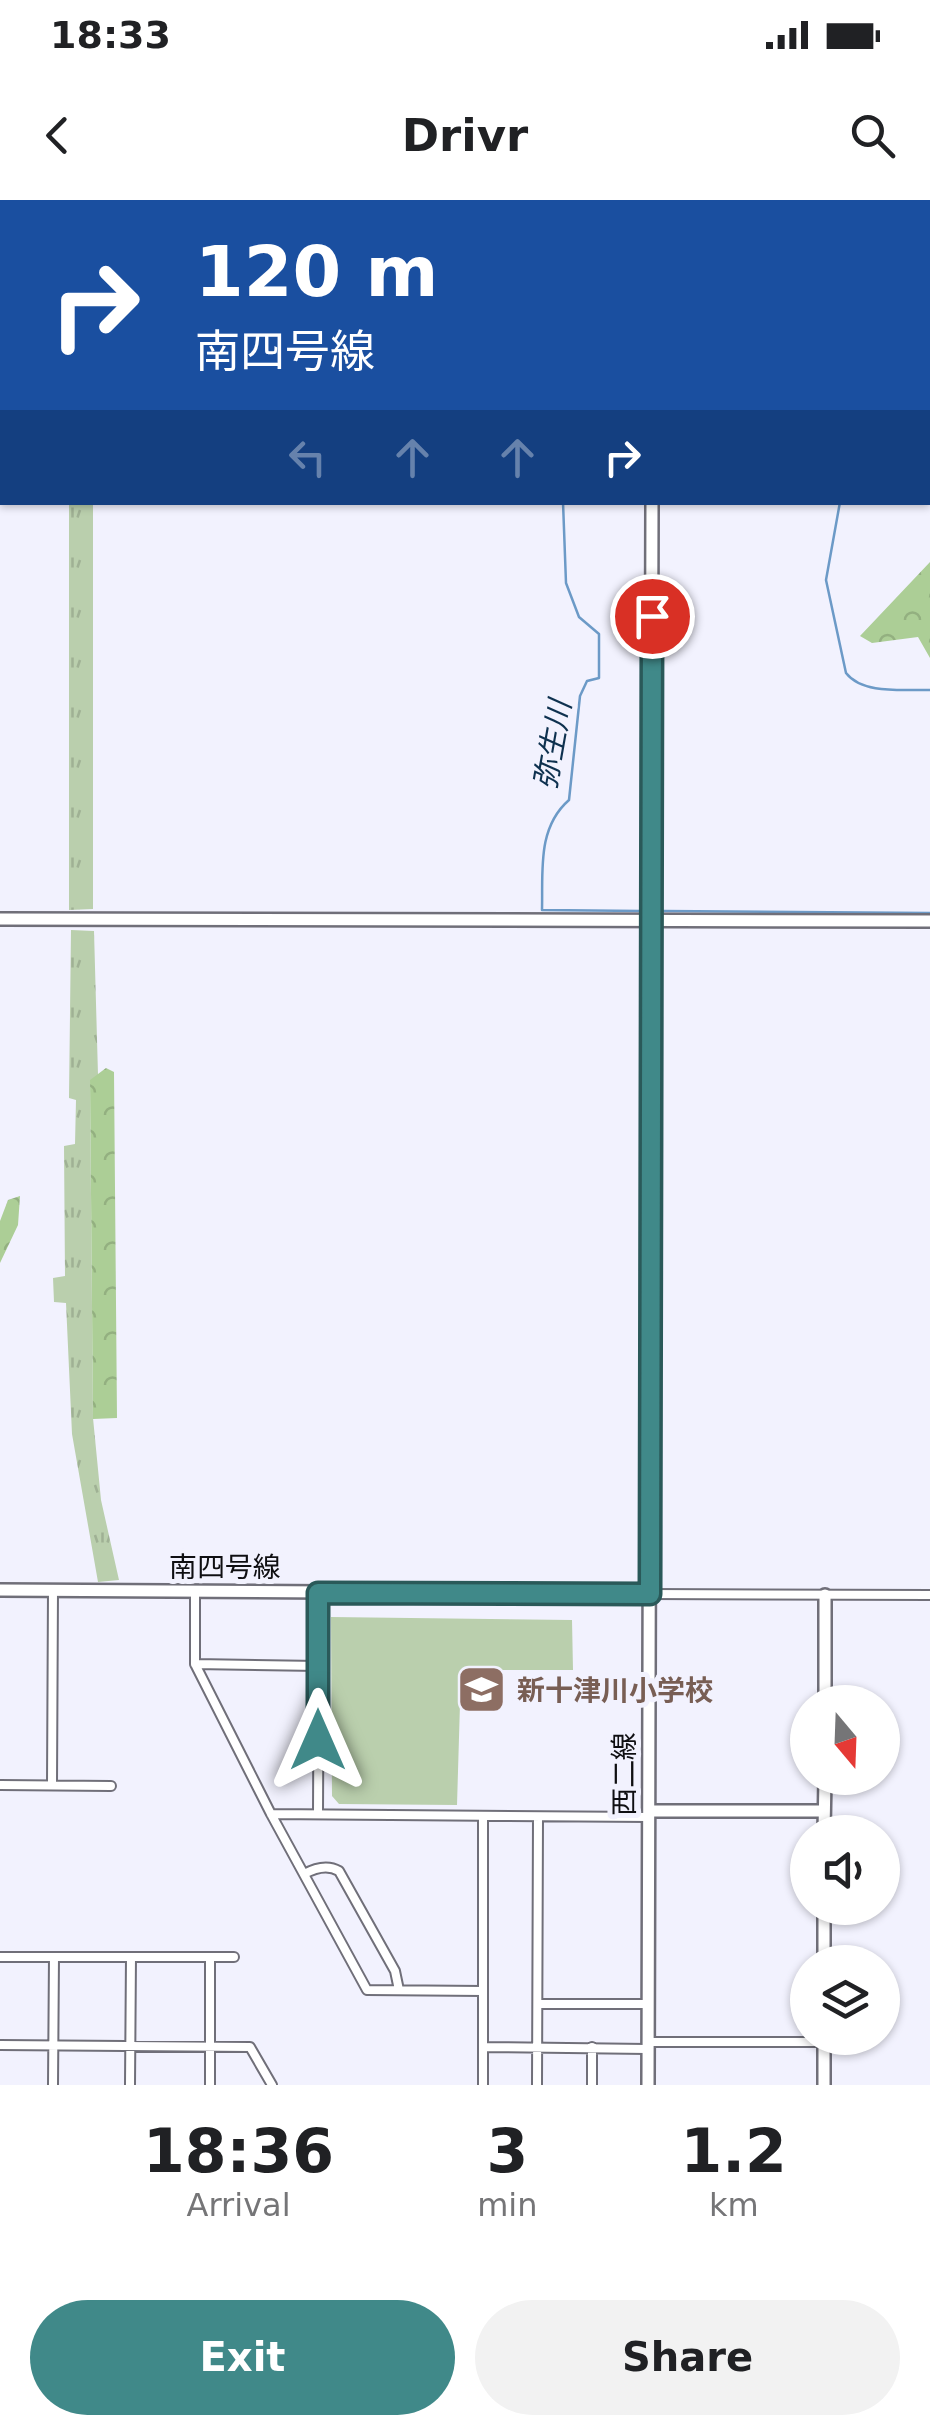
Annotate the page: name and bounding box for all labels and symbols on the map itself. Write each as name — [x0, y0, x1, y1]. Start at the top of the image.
pin — [610, 574, 695, 659]
water label: 弥生川 — [527, 695, 578, 792]
street label: 南四号線 — [169, 1551, 281, 1584]
school or university icon: 新十津川小学校 — [456, 1664, 508, 1716]
place label: 新十津川小学校 — [517, 1674, 713, 1707]
north arrow — [790, 1685, 900, 1795]
position arrow — [266, 1688, 370, 1792]
street label: 西二線 — [608, 1732, 641, 1816]

